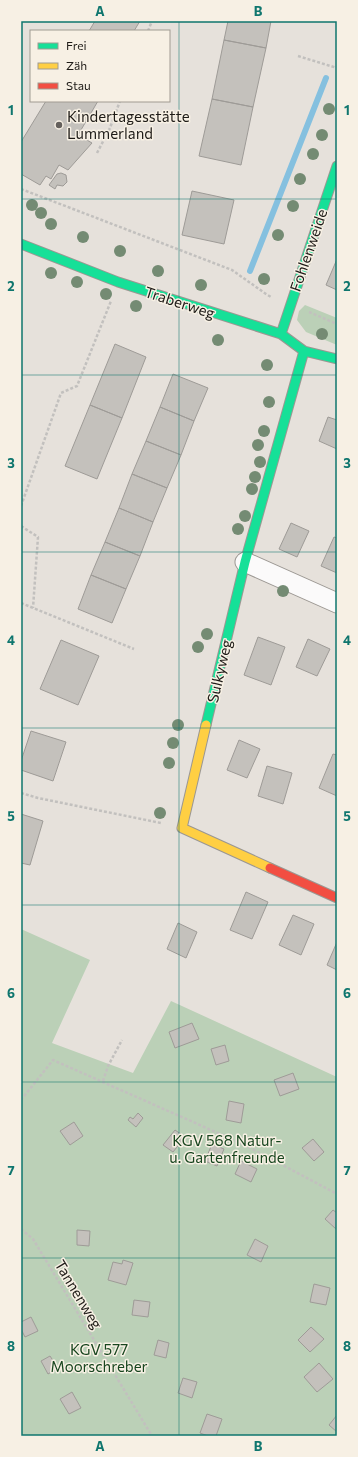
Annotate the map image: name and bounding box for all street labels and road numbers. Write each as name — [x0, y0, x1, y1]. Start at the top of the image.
street label: Fohlenweide — [285, 206, 331, 294]
street label: Traberweg — [143, 282, 217, 322]
street label: Sulkyweg — [203, 637, 235, 705]
street label: Tannenweg — [51, 1256, 107, 1332]

